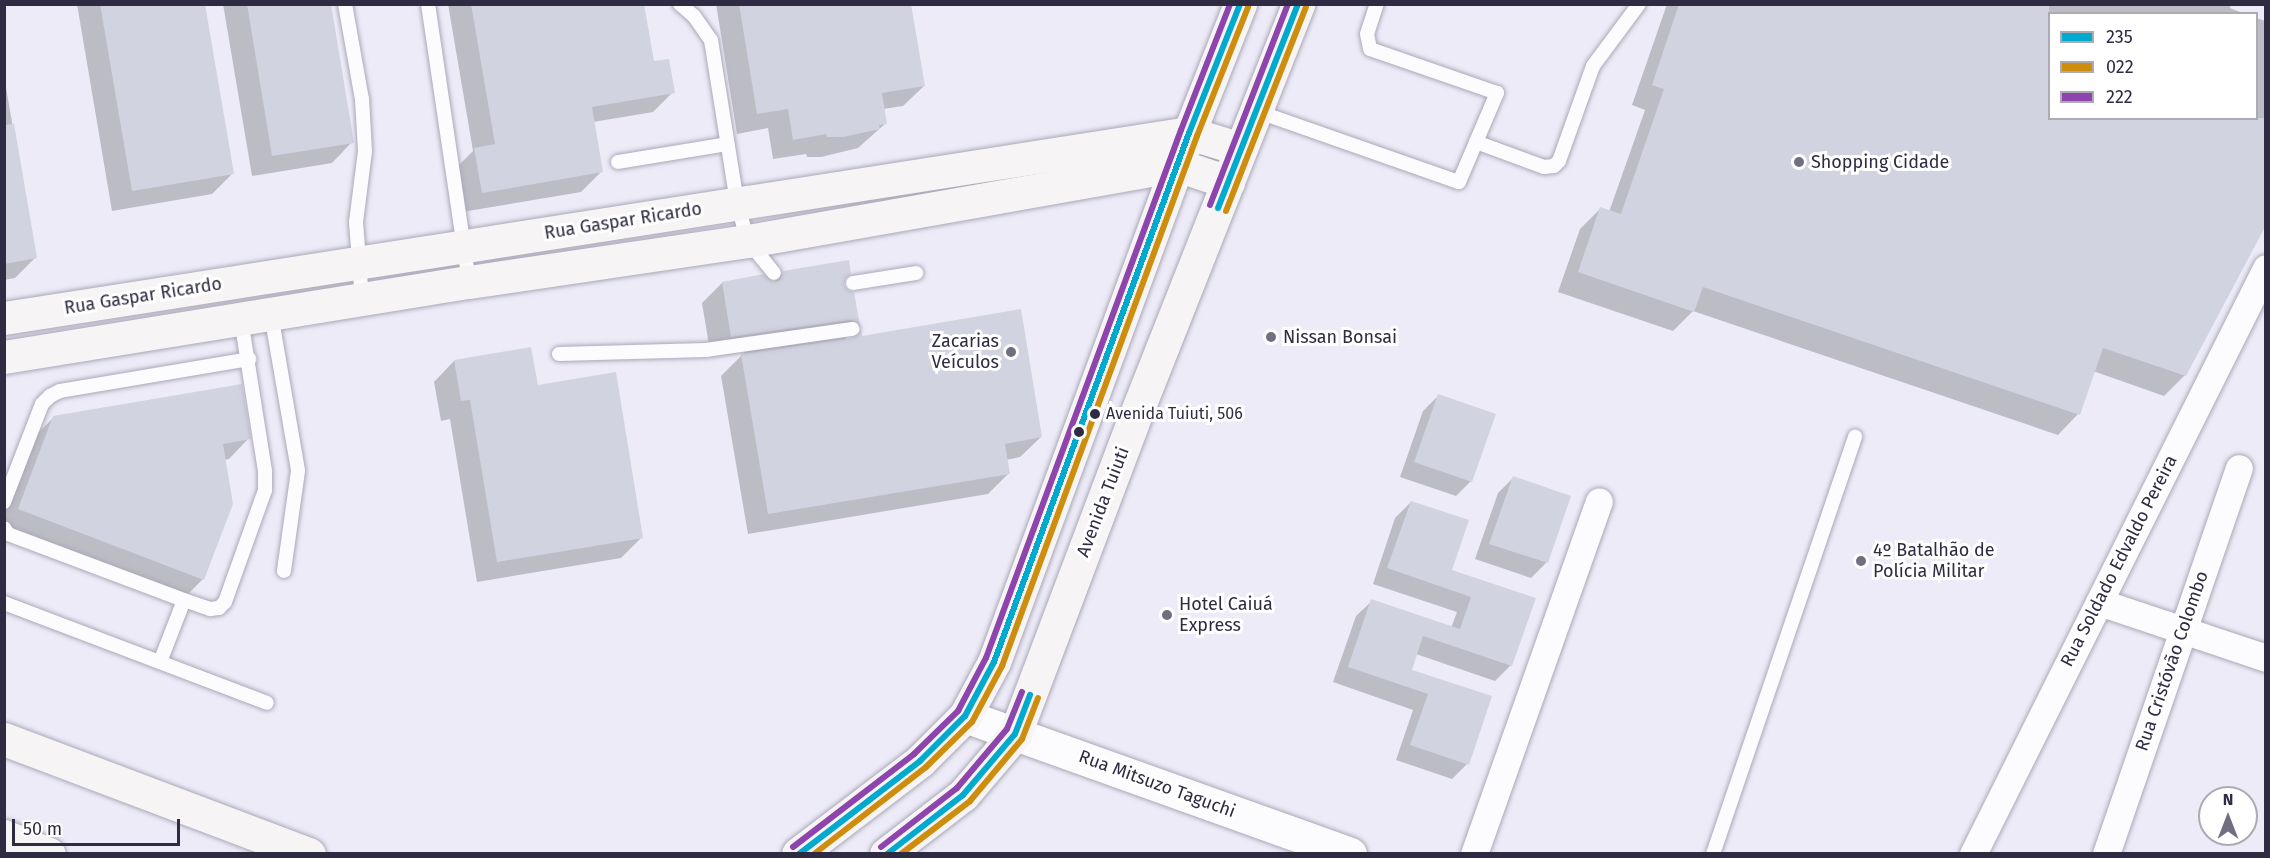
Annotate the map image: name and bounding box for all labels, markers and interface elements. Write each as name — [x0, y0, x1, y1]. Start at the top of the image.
legend — [2048, 12, 2258, 120]
text: 235 — [2106, 26, 2133, 48]
text: 022 — [2106, 56, 2134, 78]
text: 222 — [2106, 86, 2133, 108]
place label: Shopping Cidade — [1811, 151, 1949, 173]
marker: Shopping Cidade — [1792, 155, 1806, 169]
street label: Rua Gaspar Ricardo — [543, 198, 703, 244]
street label: Rua Gaspar Ricardo — [63, 273, 223, 319]
place label: Nissan Bonsai — [1283, 326, 1397, 348]
marker: Nissan Bonsai — [1264, 330, 1278, 344]
place label: Zacarias Veículos — [932, 331, 999, 374]
marker: Zacarias Veículos — [1004, 345, 1018, 359]
place label: Avenida Tuiuti, 506 — [1106, 404, 1243, 424]
marker: Avenida Tuiuti, 506 — [1089, 408, 1101, 420]
unlabelled marker — [1073, 426, 1085, 438]
street label: Avenida Tuiuti — [1072, 444, 1134, 560]
street label: Rua Soldado Edvaldo Pereira — [2056, 452, 2182, 670]
place label: 4º Batalhão de Polícia Militar — [1873, 540, 1995, 582]
marker: 4º Batalhão de Polícia Militar — [1854, 554, 1868, 568]
street label: Rua Cristóvão Colombo — [2131, 568, 2213, 754]
place label: Hotel Caiuá Express — [1179, 594, 1273, 636]
marker: Hotel Caiuá Express — [1160, 608, 1174, 622]
street label: Rua Mitsuzo Taguchi — [1076, 746, 1238, 822]
north arrow — [2198, 786, 2258, 846]
text: N — [2223, 790, 2233, 809]
scale bar — [15, 807, 183, 845]
text: 50 m — [23, 818, 62, 840]

